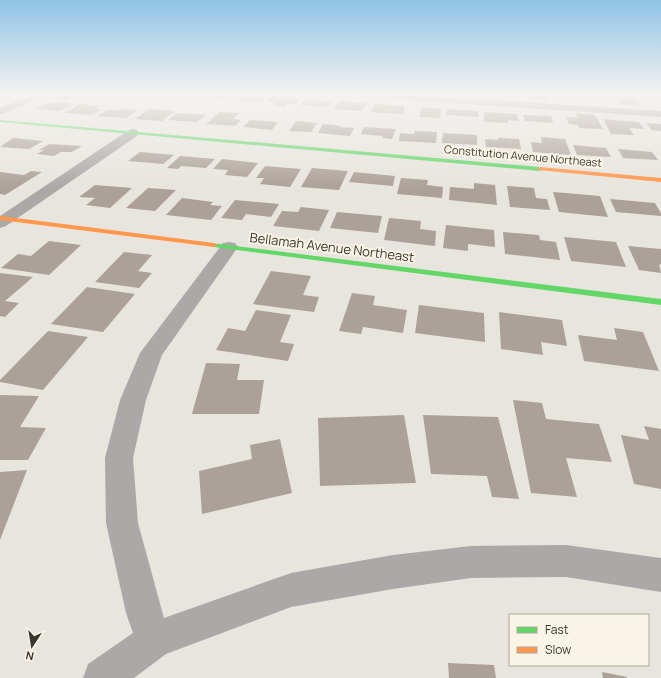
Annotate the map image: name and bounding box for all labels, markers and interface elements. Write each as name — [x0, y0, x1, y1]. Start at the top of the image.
street label: Constitution Avenue Northeast — [444, 141, 603, 170]
street label: Bellamah Avenue Northeast — [249, 228, 415, 266]
legend — [509, 614, 649, 666]
text: Fast — [545, 621, 569, 638]
north arrow — [12, 626, 52, 666]
text: Slow — [545, 641, 571, 658]
text: N — [24, 648, 35, 664]

